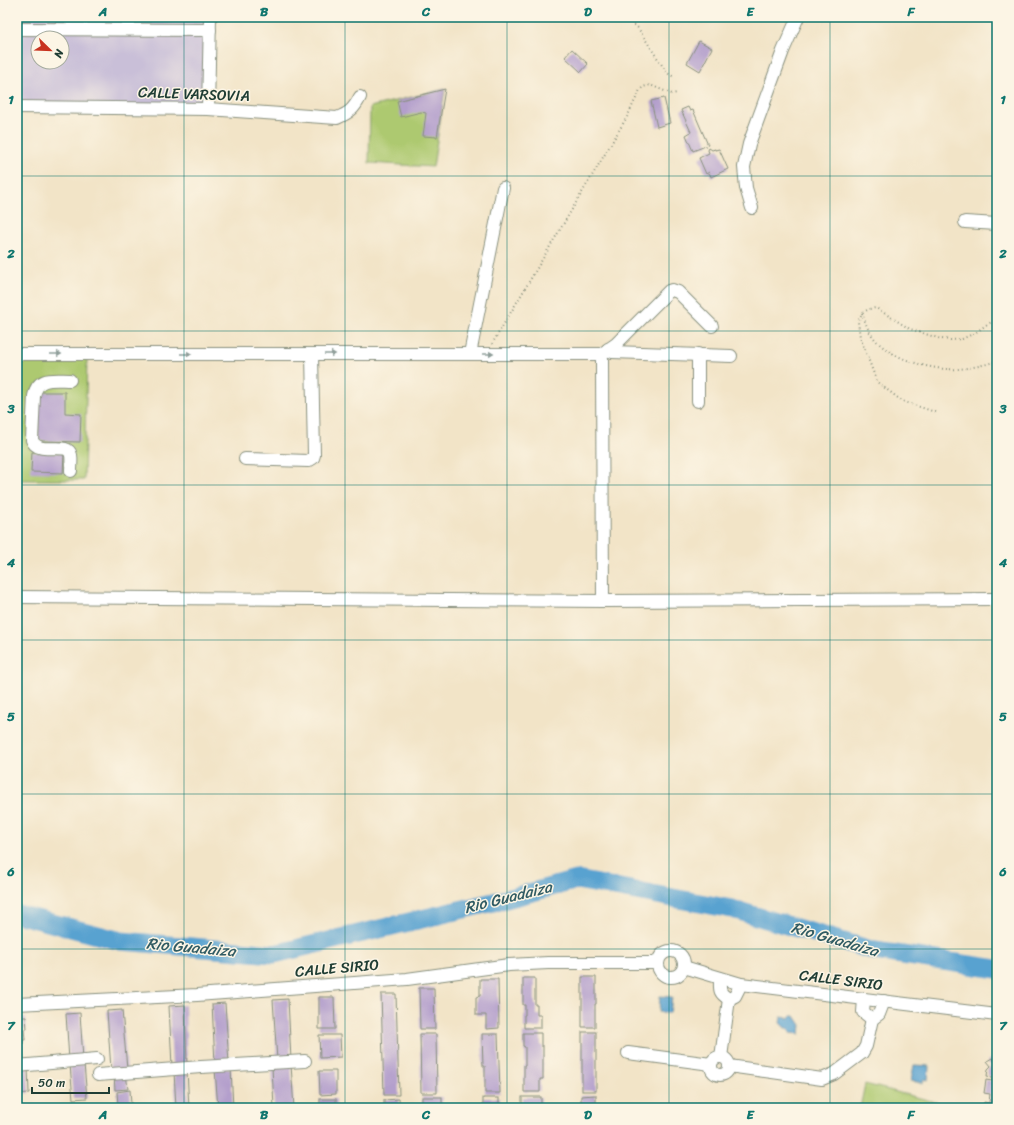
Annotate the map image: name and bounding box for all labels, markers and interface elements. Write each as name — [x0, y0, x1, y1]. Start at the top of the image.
text: A — [98, 0, 107, 23]
text: B — [260, 0, 269, 23]
text: C — [421, 0, 431, 23]
text: D — [584, 0, 592, 23]
text: E — [746, 0, 755, 23]
text: F — [906, 0, 915, 23]
north arrow — [30, 30, 70, 70]
text: N — [48, 46, 69, 61]
street label: CALLE VARSOVIA — [138, 79, 250, 109]
text: 1 — [8, 88, 14, 111]
text: 1 — [1000, 88, 1006, 111]
text: 2 — [6, 242, 15, 265]
text: 2 — [998, 242, 1007, 265]
one-way arrow — [50, 351, 63, 357]
one-way arrow — [180, 351, 193, 357]
one-way arrow — [324, 351, 337, 357]
one-way arrow — [482, 351, 495, 357]
text: 3 — [6, 397, 15, 420]
text: 3 — [998, 397, 1007, 420]
text: 4 — [6, 551, 16, 574]
text: 4 — [998, 551, 1008, 574]
text: 5 — [7, 705, 15, 728]
text: 5 — [999, 705, 1007, 728]
text: 6 — [6, 860, 15, 883]
text: 6 — [998, 860, 1007, 883]
water label: Rio Guadaiza — [461, 872, 557, 922]
water label: Rio Guadaiza — [788, 913, 884, 966]
water label: Rio Guadaiza — [145, 929, 239, 966]
street label: CALLE SIRIO — [294, 951, 380, 985]
street label: CALLE SIRIO — [798, 962, 885, 998]
text: 7 — [7, 1014, 16, 1037]
text: 7 — [999, 1014, 1008, 1037]
scale bar — [32, 1069, 109, 1095]
text: 50 m — [38, 1072, 65, 1094]
text: A — [98, 1103, 107, 1125]
text: B — [260, 1103, 269, 1125]
text: C — [421, 1103, 431, 1125]
text: D — [584, 1103, 592, 1125]
text: E — [746, 1103, 755, 1125]
text: F — [906, 1103, 915, 1125]

